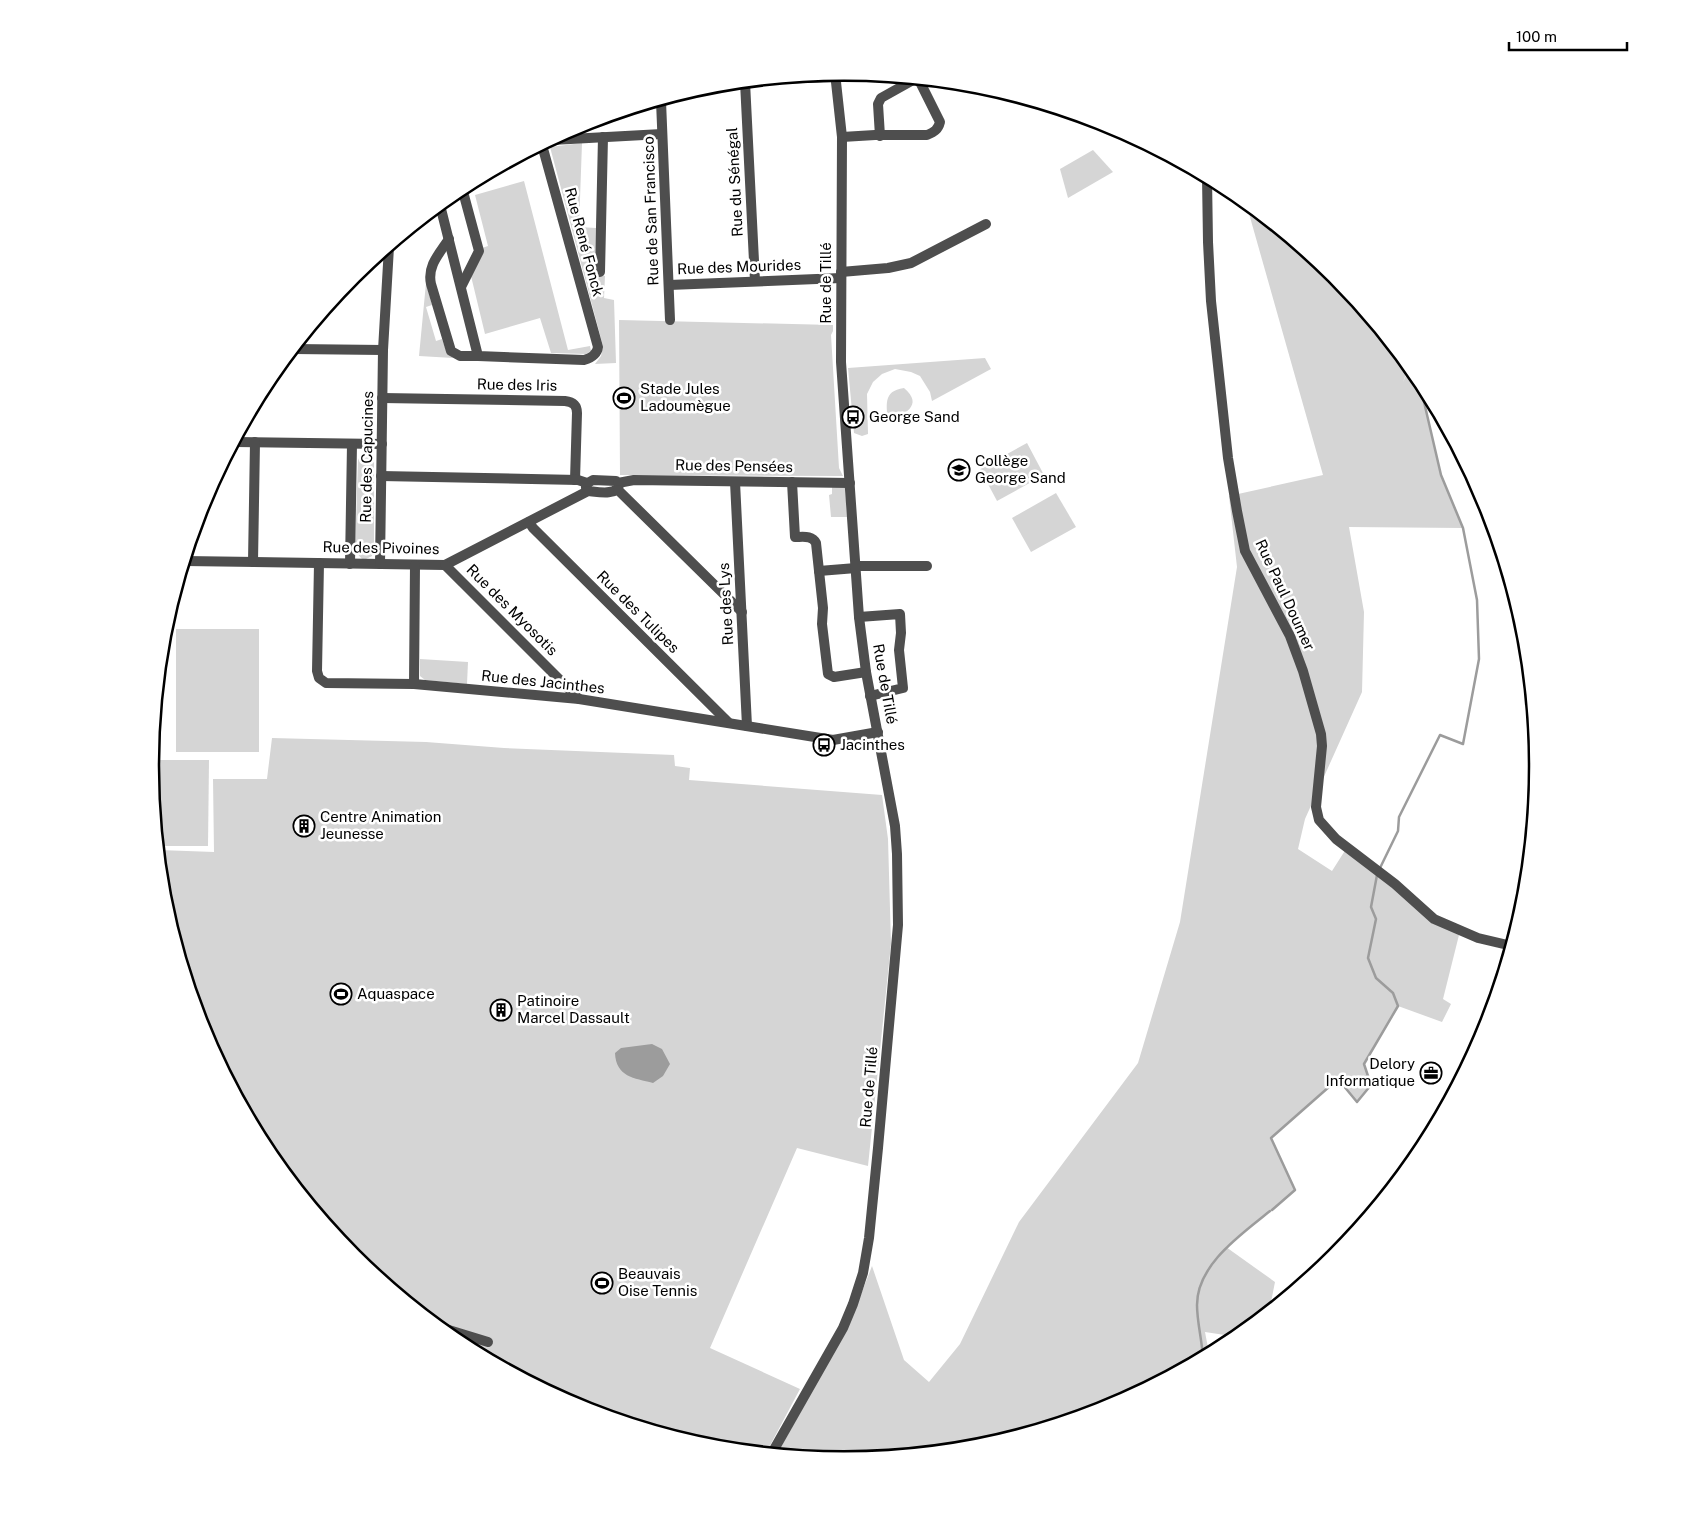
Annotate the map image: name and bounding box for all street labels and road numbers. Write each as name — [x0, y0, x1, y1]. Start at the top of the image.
street label: Rue du Sénégal — [723, 127, 746, 237]
street label: Rue de San Francisco — [639, 136, 662, 286]
street label: Rue René Fonck — [562, 185, 607, 298]
street label: Rue de Tillé — [817, 242, 834, 324]
street label: Rue des Mourides — [677, 256, 801, 277]
street label: Rue des Iris — [477, 375, 557, 394]
street label: Rue des Capucines — [357, 391, 376, 523]
street label: Rue des Pensées — [675, 456, 793, 475]
street label: Rue Paul Doumer — [1252, 537, 1319, 653]
street label: Rue des Pivoines — [322, 538, 440, 557]
street label: Rue des Myosotis — [463, 561, 561, 659]
street label: Rue des Lys — [715, 562, 736, 646]
street label: Rue des Tulipes — [594, 567, 683, 656]
street label: Rue de Tillé — [870, 642, 901, 725]
street label: Rue des Jacinthes — [481, 667, 606, 696]
street label: Rue de Tillé — [856, 1046, 881, 1128]

